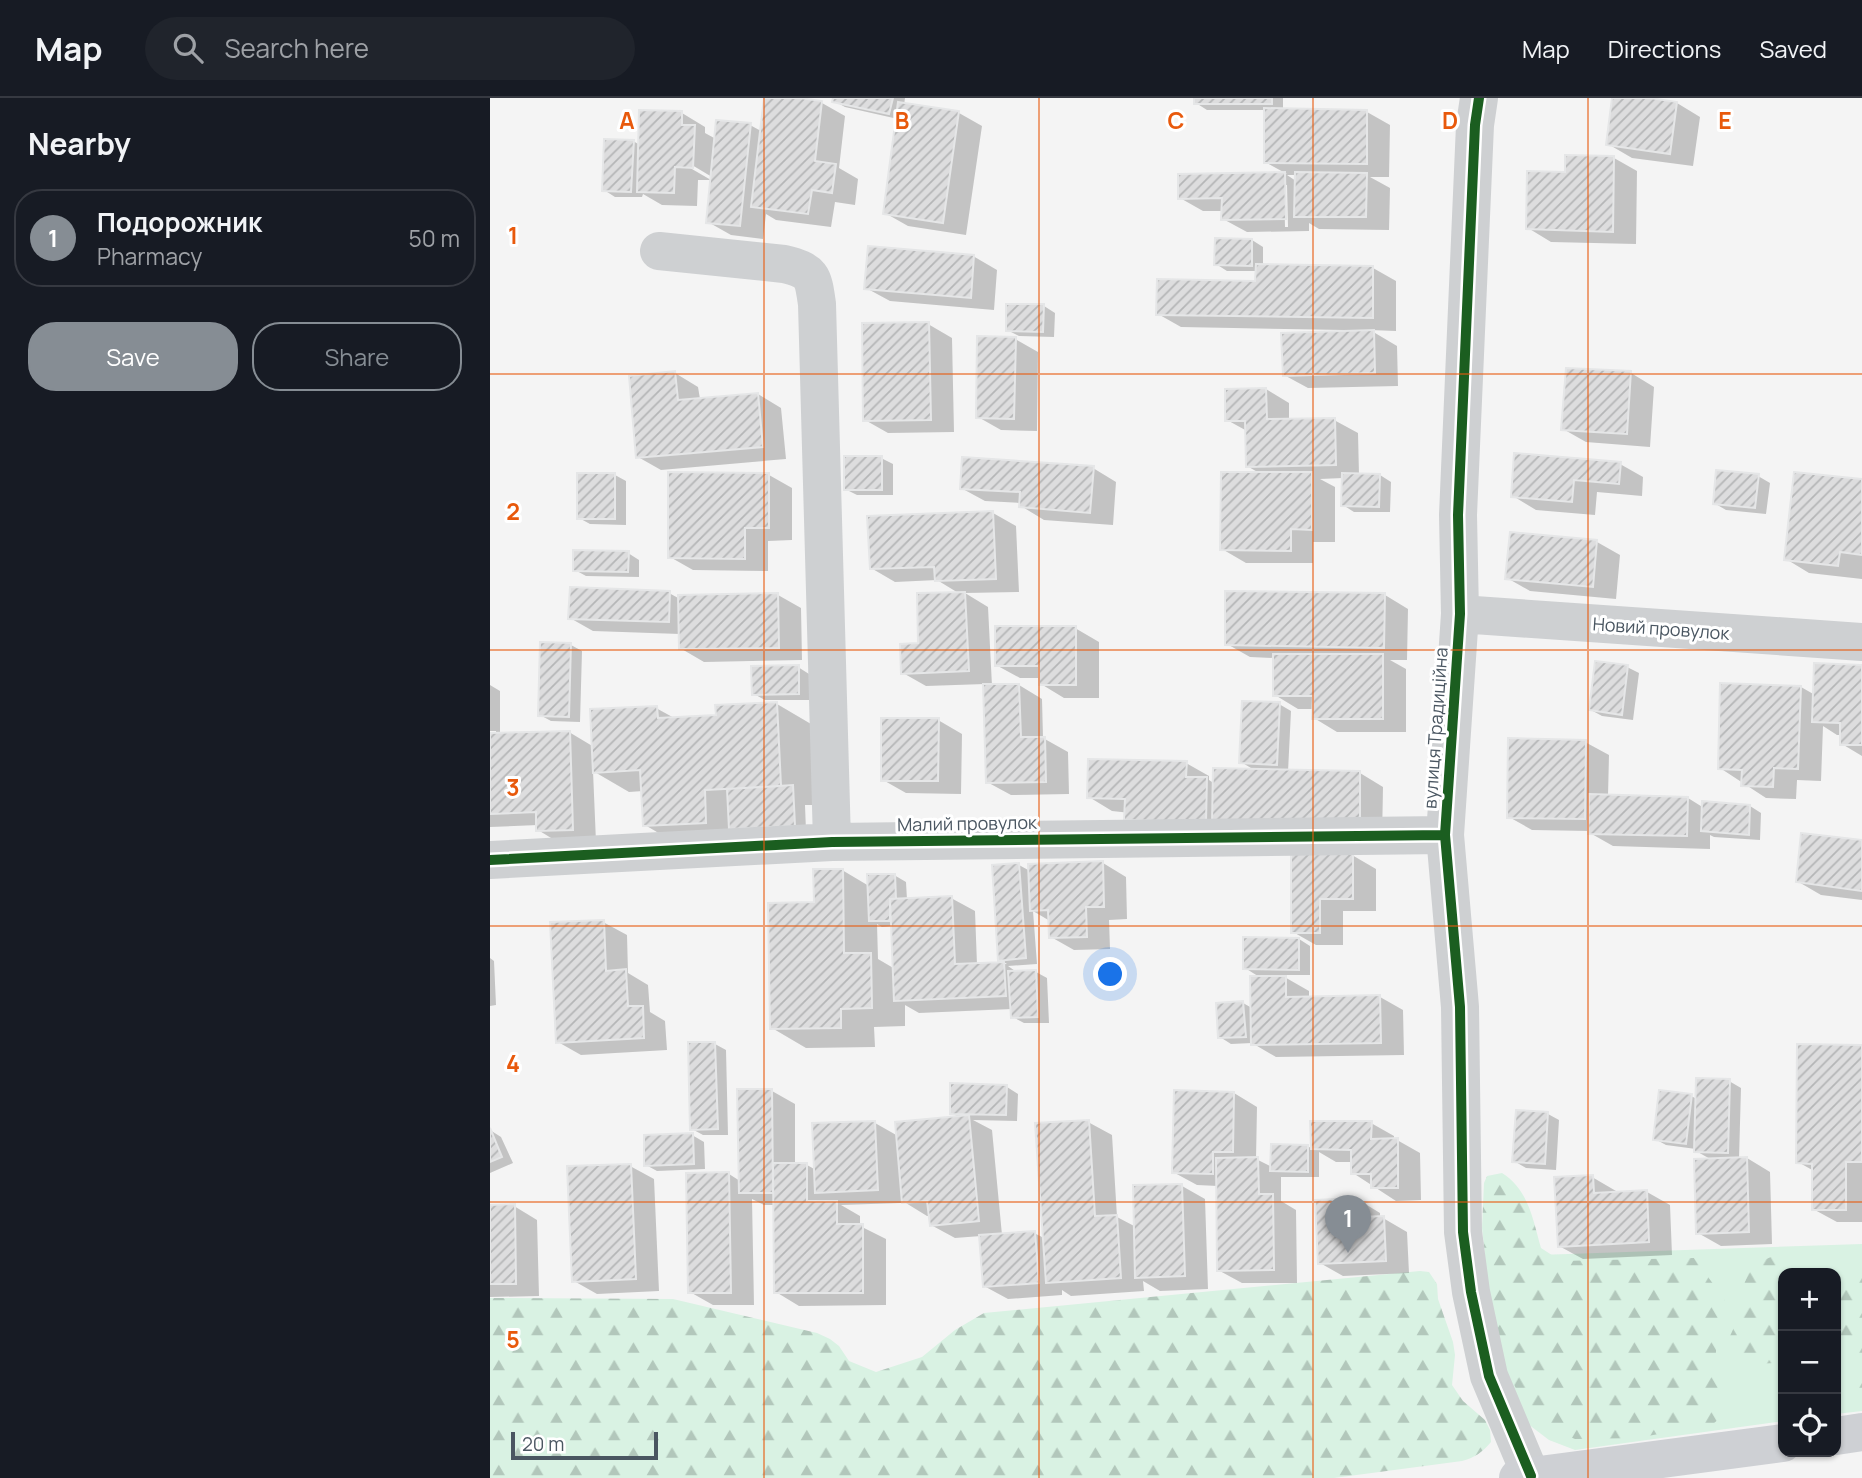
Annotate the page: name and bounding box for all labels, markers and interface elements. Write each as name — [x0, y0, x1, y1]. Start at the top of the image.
search box — [145, 17, 635, 80]
text: Map — [35, 26, 103, 71]
icon: search — [169, 29, 207, 67]
text: Search here — [225, 30, 369, 66]
text: Map — [1522, 32, 1570, 65]
text: Directions — [1608, 32, 1721, 65]
text: Saved — [1759, 32, 1827, 65]
text: A — [619, 104, 635, 136]
text: B — [895, 104, 909, 136]
text: C — [1168, 104, 1185, 136]
text: D — [1442, 104, 1458, 136]
text: E — [1718, 104, 1732, 136]
text: Nearby — [28, 123, 131, 164]
text: Подорожник — [97, 204, 262, 240]
text: 1 — [508, 219, 518, 251]
text: 1 — [48, 222, 58, 254]
text: 50 m — [409, 222, 460, 254]
text: Pharmacy — [97, 240, 202, 272]
button: Save — [28, 322, 238, 391]
button: Share — [252, 322, 462, 391]
text: 2 — [506, 495, 520, 527]
street label: Новий провулок — [1592, 611, 1731, 645]
street label: вулиця Традиційна — [1417, 646, 1453, 810]
text: 3 — [506, 771, 520, 803]
street label: Малий провулок — [897, 810, 1038, 836]
your location — [1093, 957, 1127, 991]
text: 4 — [506, 1047, 520, 1079]
pin: 1 — [1325, 1195, 1371, 1253]
map controls — [1778, 1268, 1841, 1457]
button: + — [1778, 1268, 1841, 1331]
text: 5 — [506, 1323, 520, 1355]
button: − — [1778, 1331, 1841, 1394]
button: locate — [1778, 1394, 1841, 1457]
scale bar — [511, 1429, 658, 1461]
text: 20 m — [522, 1431, 564, 1457]

